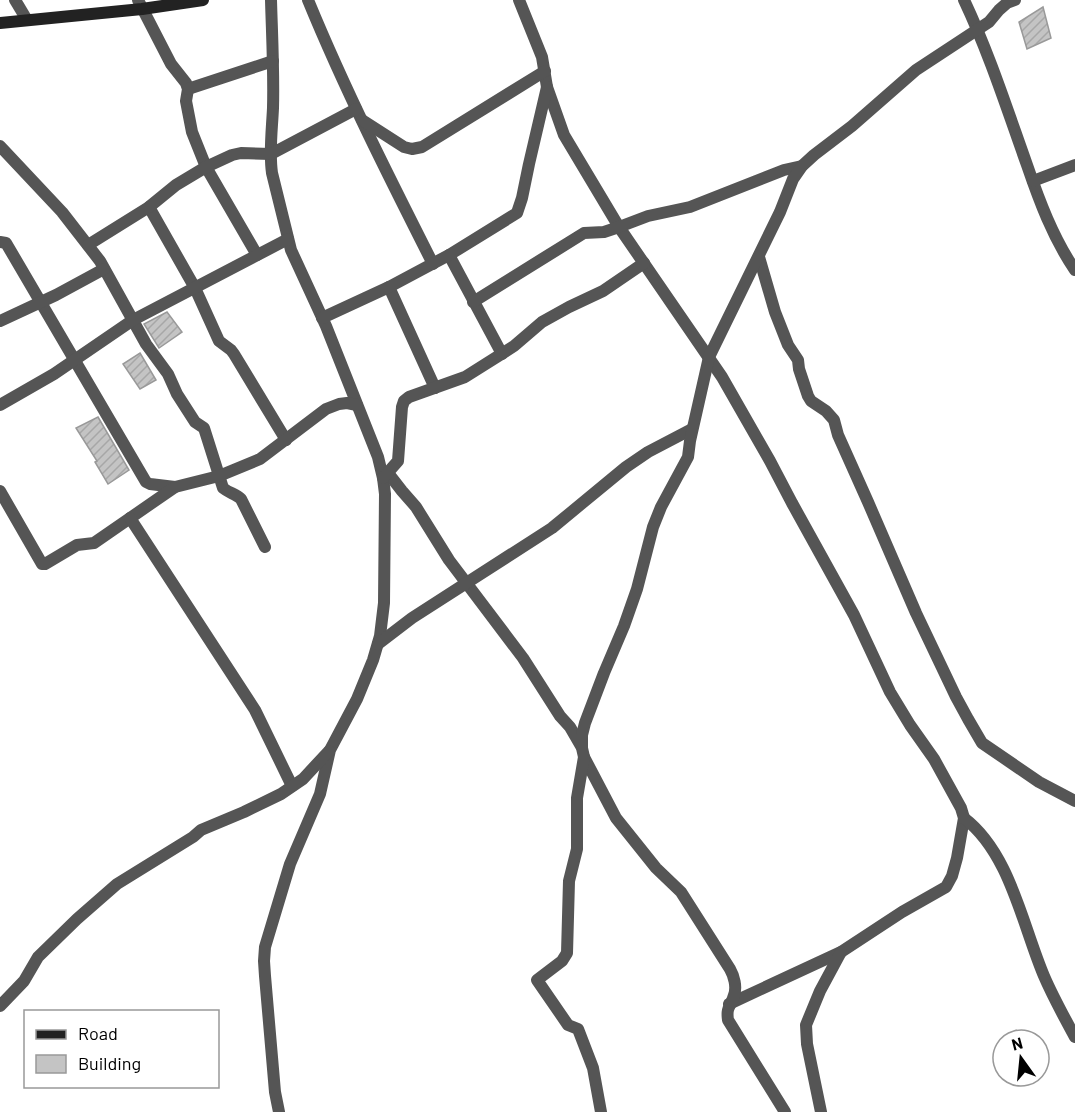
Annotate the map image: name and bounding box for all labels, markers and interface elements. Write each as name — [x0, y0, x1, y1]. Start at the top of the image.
legend — [24, 1010, 219, 1088]
text: Road — [78, 1022, 118, 1044]
north arrow — [991, 1028, 1051, 1088]
text: N — [1009, 1032, 1025, 1054]
text: Building — [78, 1052, 141, 1074]

